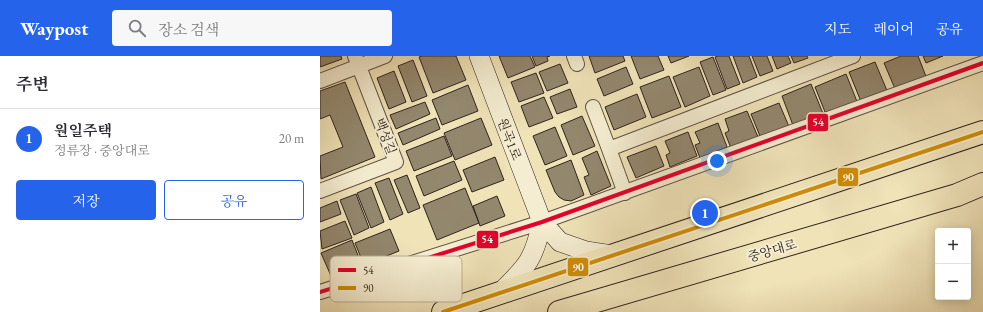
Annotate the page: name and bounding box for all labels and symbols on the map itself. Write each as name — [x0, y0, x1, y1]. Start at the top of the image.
line badge: 54 — [807, 113, 829, 132]
text: 54 — [812, 115, 824, 129]
street label: 백성길 — [371, 116, 400, 157]
street label: 원곡1로 — [494, 116, 525, 163]
your location — [707, 151, 727, 171]
line badge: 90 — [837, 167, 859, 187]
text: 90 — [842, 170, 854, 184]
pin: 1 — [692, 198, 718, 228]
line badge: 54 — [476, 230, 499, 249]
text: 54 — [481, 232, 493, 246]
street label: 중앙대로 — [746, 235, 799, 266]
legend — [330, 256, 462, 302]
line badge: 90 — [567, 257, 589, 277]
text: 90 — [572, 260, 584, 274]
text: 54 — [363, 263, 374, 277]
text: 90 — [363, 281, 374, 295]

